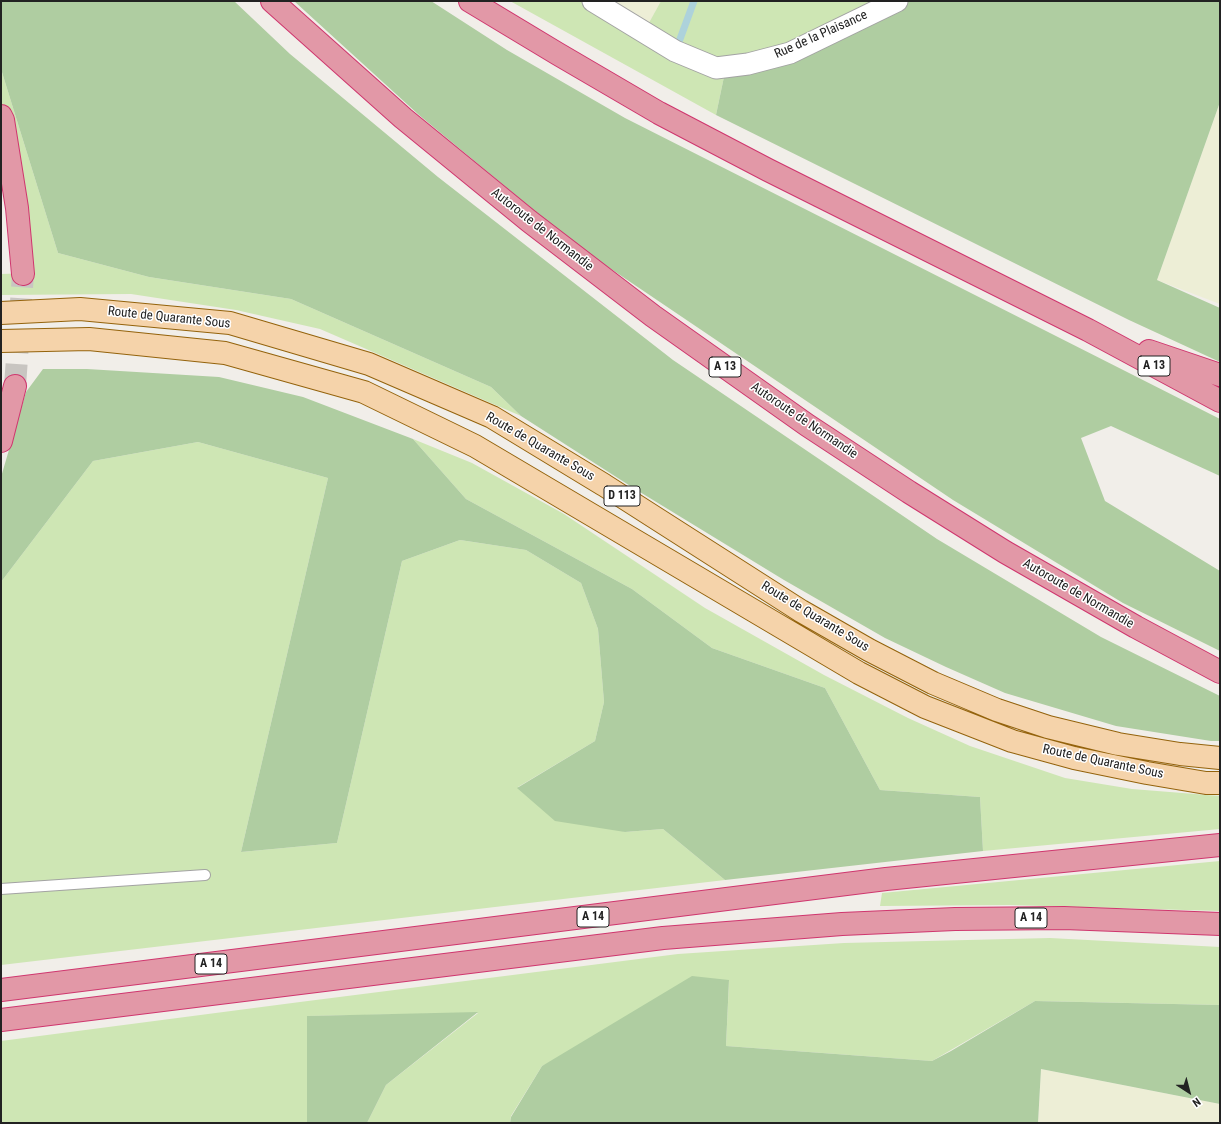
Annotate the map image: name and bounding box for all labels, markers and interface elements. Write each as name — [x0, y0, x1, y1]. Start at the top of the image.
street label: Rue de la Plaisance — [772, 8, 870, 62]
street label: Autoroute de Normandie — [488, 185, 596, 275]
street label: Route de Quarante Sous — [107, 304, 231, 332]
road number: A 13 — [1138, 356, 1170, 376]
road number: A 13 — [709, 357, 741, 377]
street label: Autoroute de Normandie — [748, 379, 860, 463]
street label: Route de Quarante Sous — [483, 409, 597, 485]
road number: D 113 — [604, 486, 640, 506]
street label: Autoroute de Normandie — [1020, 556, 1136, 632]
street label: Route de Quarante Sous — [758, 579, 872, 655]
street label: Route de Quarante Sous — [1041, 742, 1165, 782]
road number: A 14 — [577, 907, 609, 927]
road number: A 14 — [1015, 908, 1047, 928]
road number: A 14 — [195, 954, 227, 974]
north arrow — [1169, 1072, 1209, 1112]
text: N — [1190, 1095, 1203, 1109]

